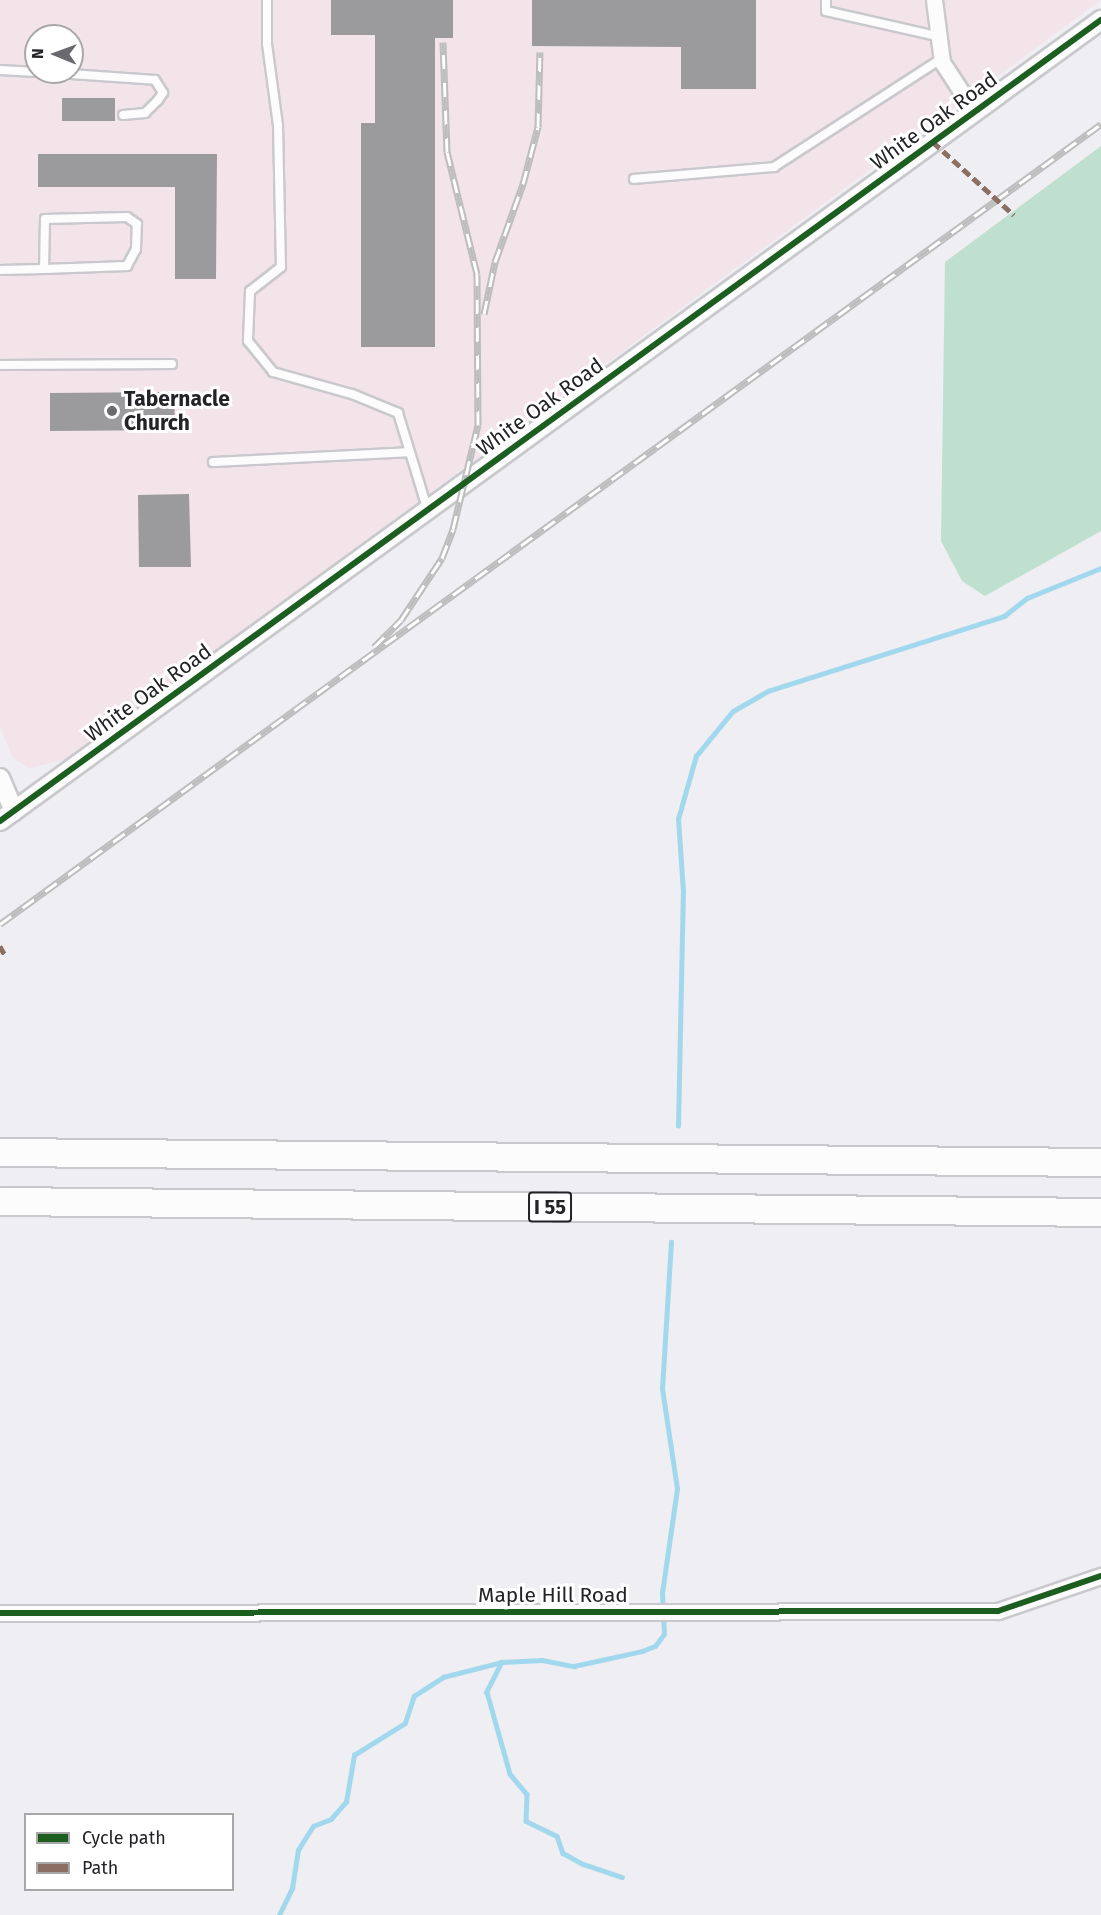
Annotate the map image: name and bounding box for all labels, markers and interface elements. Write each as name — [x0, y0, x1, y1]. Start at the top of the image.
north arrow — [24, 24, 84, 84]
text: N — [28, 48, 47, 59]
street label: White Oak Road — [866, 67, 1002, 175]
street label: White Oak Road — [472, 353, 608, 461]
place label: Tabernacle Church — [124, 386, 230, 436]
marker: Tabernacle Church — [105, 404, 119, 418]
street label: White Oak Road — [80, 639, 216, 747]
road number: I 55 — [528, 1190, 572, 1224]
street label: Maple Hill Road — [478, 1582, 628, 1608]
legend — [24, 1813, 234, 1891]
text: Cycle path — [82, 1827, 166, 1849]
text: Path — [82, 1857, 118, 1879]

